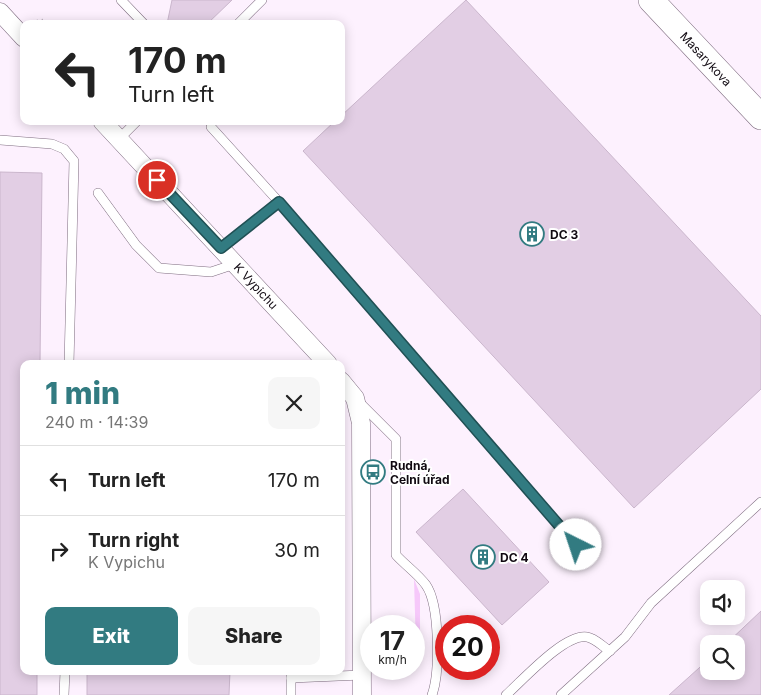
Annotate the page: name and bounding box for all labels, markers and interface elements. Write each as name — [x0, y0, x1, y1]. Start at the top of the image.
street label: Masarykova — [677, 29, 735, 89]
text: 170 m — [128, 39, 227, 81]
icon: left — [45, 40, 110, 105]
text: Turn left — [128, 81, 214, 107]
pin — [136, 159, 178, 201]
icon: arrive — [143, 166, 171, 194]
building icon: DC 3 — [519, 221, 545, 247]
place label: DC 3 — [550, 227, 578, 242]
street label: K Vypichu — [231, 260, 281, 312]
text: 1 min — [45, 375, 120, 411]
button: close — [268, 377, 320, 429]
text: 240 m · 14:39 — [45, 412, 148, 432]
place label: Rudná, Celní úřad — [390, 458, 450, 487]
bus stop icon: Rudná, Celní úřad — [360, 459, 386, 485]
icon: left — [45, 467, 73, 495]
text: Turn left — [88, 469, 166, 492]
text: 170 m — [268, 469, 320, 492]
position arrow — [549, 518, 601, 570]
text: Turn right — [88, 529, 179, 552]
icon: right — [45, 537, 73, 565]
text: 30 m — [274, 539, 320, 562]
building icon: DC 4 — [470, 544, 496, 570]
place label: DC 4 — [500, 550, 529, 565]
text: K Vypichu — [88, 552, 165, 572]
map controls — [700, 580, 745, 680]
button: sound — [700, 580, 745, 625]
button: Exit — [45, 607, 178, 665]
button: Share — [188, 607, 320, 665]
speed limit sign: 20 — [435, 615, 500, 680]
text: 17 — [380, 626, 405, 656]
button: search — [700, 635, 745, 680]
text: km/h — [378, 652, 407, 667]

